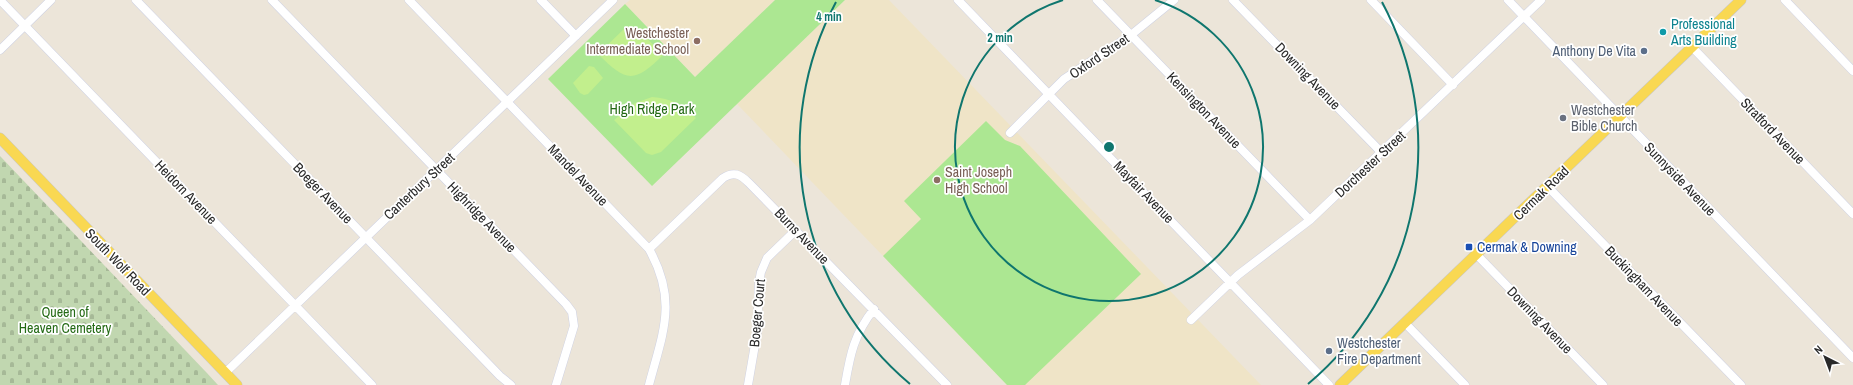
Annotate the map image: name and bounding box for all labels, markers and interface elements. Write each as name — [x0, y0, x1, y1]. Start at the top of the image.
text: 4 min — [816, 9, 842, 25]
place label: Professional Arts Building — [1670, 15, 1737, 49]
place label: Westchester Intermediate School — [586, 24, 689, 58]
marker: Professional Arts Building — [1658, 27, 1668, 37]
street label: Oxford Street — [1066, 29, 1132, 83]
text: 2 min — [987, 30, 1013, 46]
marker: Westchester Intermediate School — [692, 36, 702, 46]
street label: Downing Avenue — [1271, 39, 1345, 113]
place label: Anthony De Vita — [1552, 42, 1637, 60]
marker: Anthony De Vita — [1639, 46, 1649, 56]
street label: Kensington Avenue — [1163, 68, 1245, 152]
street label: Stratford Avenue — [1737, 94, 1809, 168]
park label: High Ridge Park — [610, 100, 695, 118]
place label: Westchester Bible Church — [1571, 101, 1637, 135]
marker: Westchester Bible Church — [1558, 113, 1568, 123]
street label: Dorchester Street — [1331, 127, 1409, 201]
street label: Sunnyside Avenue — [1640, 138, 1720, 220]
street label: Mandel Avenue — [544, 140, 612, 210]
centre of rings — [1102, 140, 1116, 154]
street label: Canterbury Street — [380, 149, 458, 223]
street label: Heidorn Avenue — [151, 156, 221, 228]
street label: Mayfair Avenue — [1110, 157, 1178, 227]
street label: Boeger Avenue — [289, 159, 357, 227]
street label: Cermak Road — [1509, 162, 1573, 224]
place label: Saint Joseph High School — [945, 163, 1012, 197]
marker: Saint Joseph High School — [932, 175, 942, 185]
street label: Highridge Avenue — [444, 178, 520, 256]
street label: Burns Avenue — [771, 204, 833, 268]
street label: South Wolf Road — [81, 225, 155, 299]
place label: Cermak & Downing — [1477, 238, 1577, 256]
marker: Cermak & Downing — [1464, 242, 1474, 252]
street label: Buckingham Avenue — [1601, 242, 1687, 330]
street label: Boeger Court — [745, 278, 769, 348]
street label: Downing Avenue — [1503, 283, 1577, 357]
park label: Queen of Heaven Cemetery — [19, 303, 112, 337]
place label: Westchester Fire Department — [1337, 334, 1421, 368]
north arrow — [1805, 337, 1845, 377]
text: N — [1811, 342, 1825, 357]
marker: Westchester Fire Department — [1324, 346, 1334, 356]

